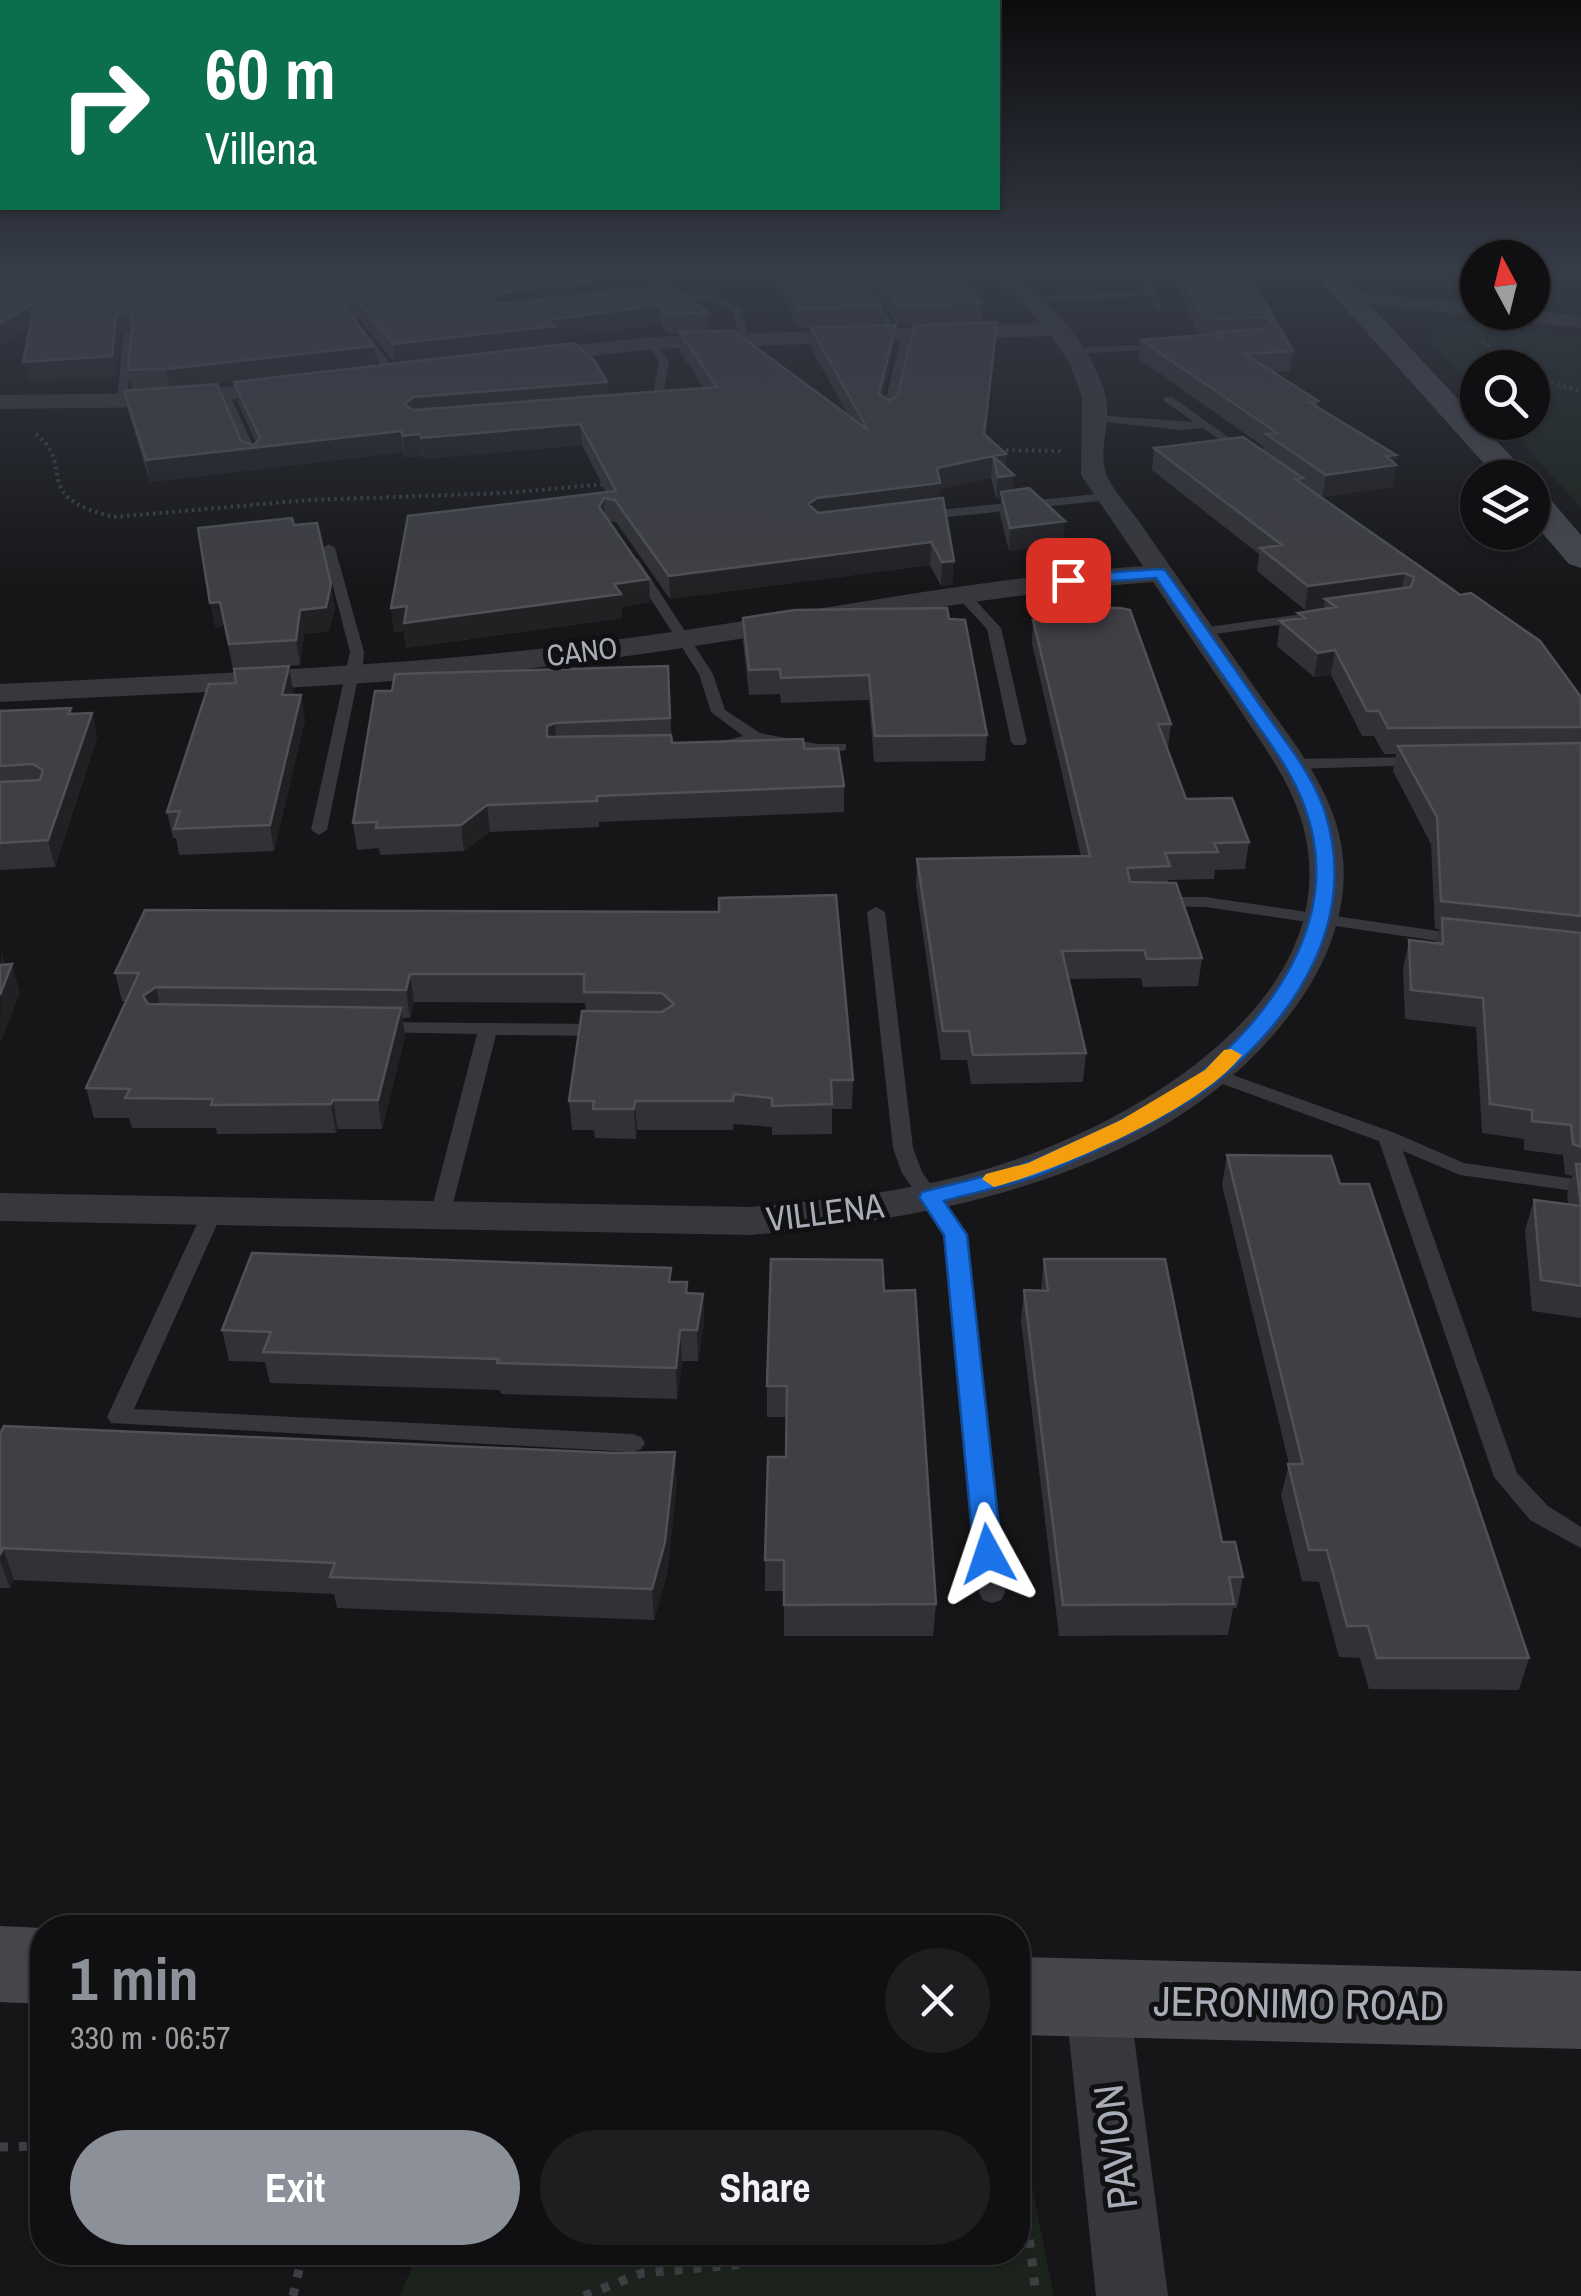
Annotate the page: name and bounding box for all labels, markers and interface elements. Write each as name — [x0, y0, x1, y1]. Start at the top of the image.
text: 60 m — [205, 27, 336, 121]
icon: right — [40, 40, 170, 170]
text: Villena — [205, 117, 317, 178]
north arrow — [1460, 240, 1550, 330]
map controls — [1460, 240, 1550, 550]
button: search — [1460, 350, 1550, 440]
button: layers — [1460, 460, 1550, 550]
pin — [1026, 538, 1111, 623]
icon: arrive — [1041, 553, 1096, 608]
street label: CANO — [544, 627, 620, 675]
street label: VILLENA — [764, 1181, 887, 1243]
position arrow — [936, 1502, 1040, 1606]
text: 1 min — [70, 1938, 199, 2019]
button: close — [885, 1948, 990, 2053]
street label: JERONIMO ROAD — [1153, 1972, 1445, 2034]
text: 330 m · 06:57 — [70, 2016, 230, 2059]
street label: PAVION — [1080, 2081, 1150, 2213]
button: Exit — [70, 2130, 520, 2245]
button: Share — [540, 2130, 990, 2245]

